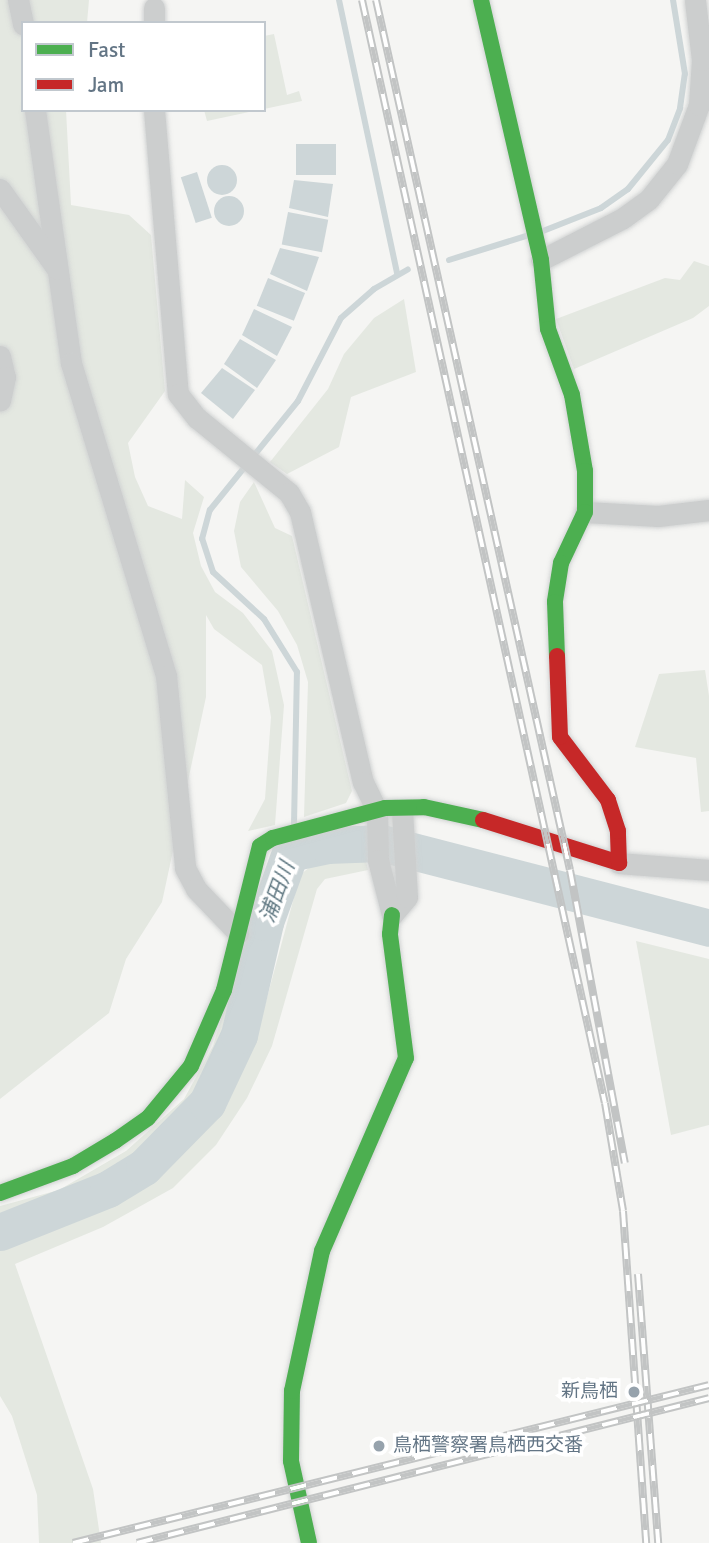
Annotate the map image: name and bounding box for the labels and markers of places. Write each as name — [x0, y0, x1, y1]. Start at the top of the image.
place label: 新鳥栖 — [561, 1381, 618, 1403]
marker: 新鳥栖 — [624, 1382, 644, 1402]
place label: 鳥栖警察署鳥栖西交番 — [393, 1435, 583, 1457]
marker: 鳥栖警察署鳥栖西交番 — [371, 1438, 387, 1454]

